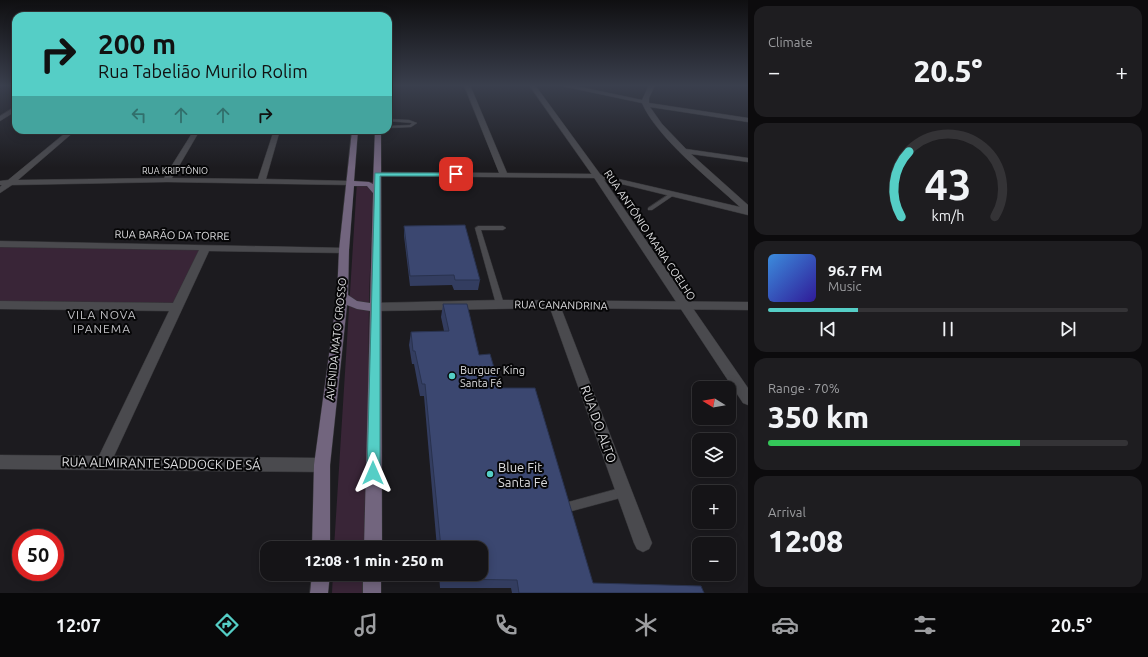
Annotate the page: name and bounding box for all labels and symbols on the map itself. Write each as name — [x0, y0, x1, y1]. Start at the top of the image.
pin — [439, 157, 473, 191]
street label: RUA KRIPTÔNIO — [142, 165, 208, 176]
street label: RUA ANTÔNIO MARIA COELHO — [602, 167, 699, 302]
street label: RUA BARÃO DA TORRE — [114, 228, 230, 242]
street label: AVENIDA MATO GROSSO — [324, 277, 348, 401]
street label: RUA CANANDRINA — [514, 298, 609, 312]
district label: VILA NOVA IPANEMA — [67, 308, 137, 335]
place label: Burguer King Santa Fé — [460, 364, 525, 389]
marker: Burguer King Santa Fé — [447, 371, 457, 381]
north arrow — [692, 381, 736, 425]
street label: RUA DO ALTO — [578, 383, 620, 465]
position arrow — [352, 452, 394, 494]
street label: RUA ALMIRANTE SADDOCK DE SÁ — [61, 453, 261, 472]
place label: Blue Fit Santa Fé — [498, 460, 548, 489]
marker: Blue Fit Santa Fé — [485, 469, 495, 479]
speed limit sign: 50 — [12, 529, 64, 581]

